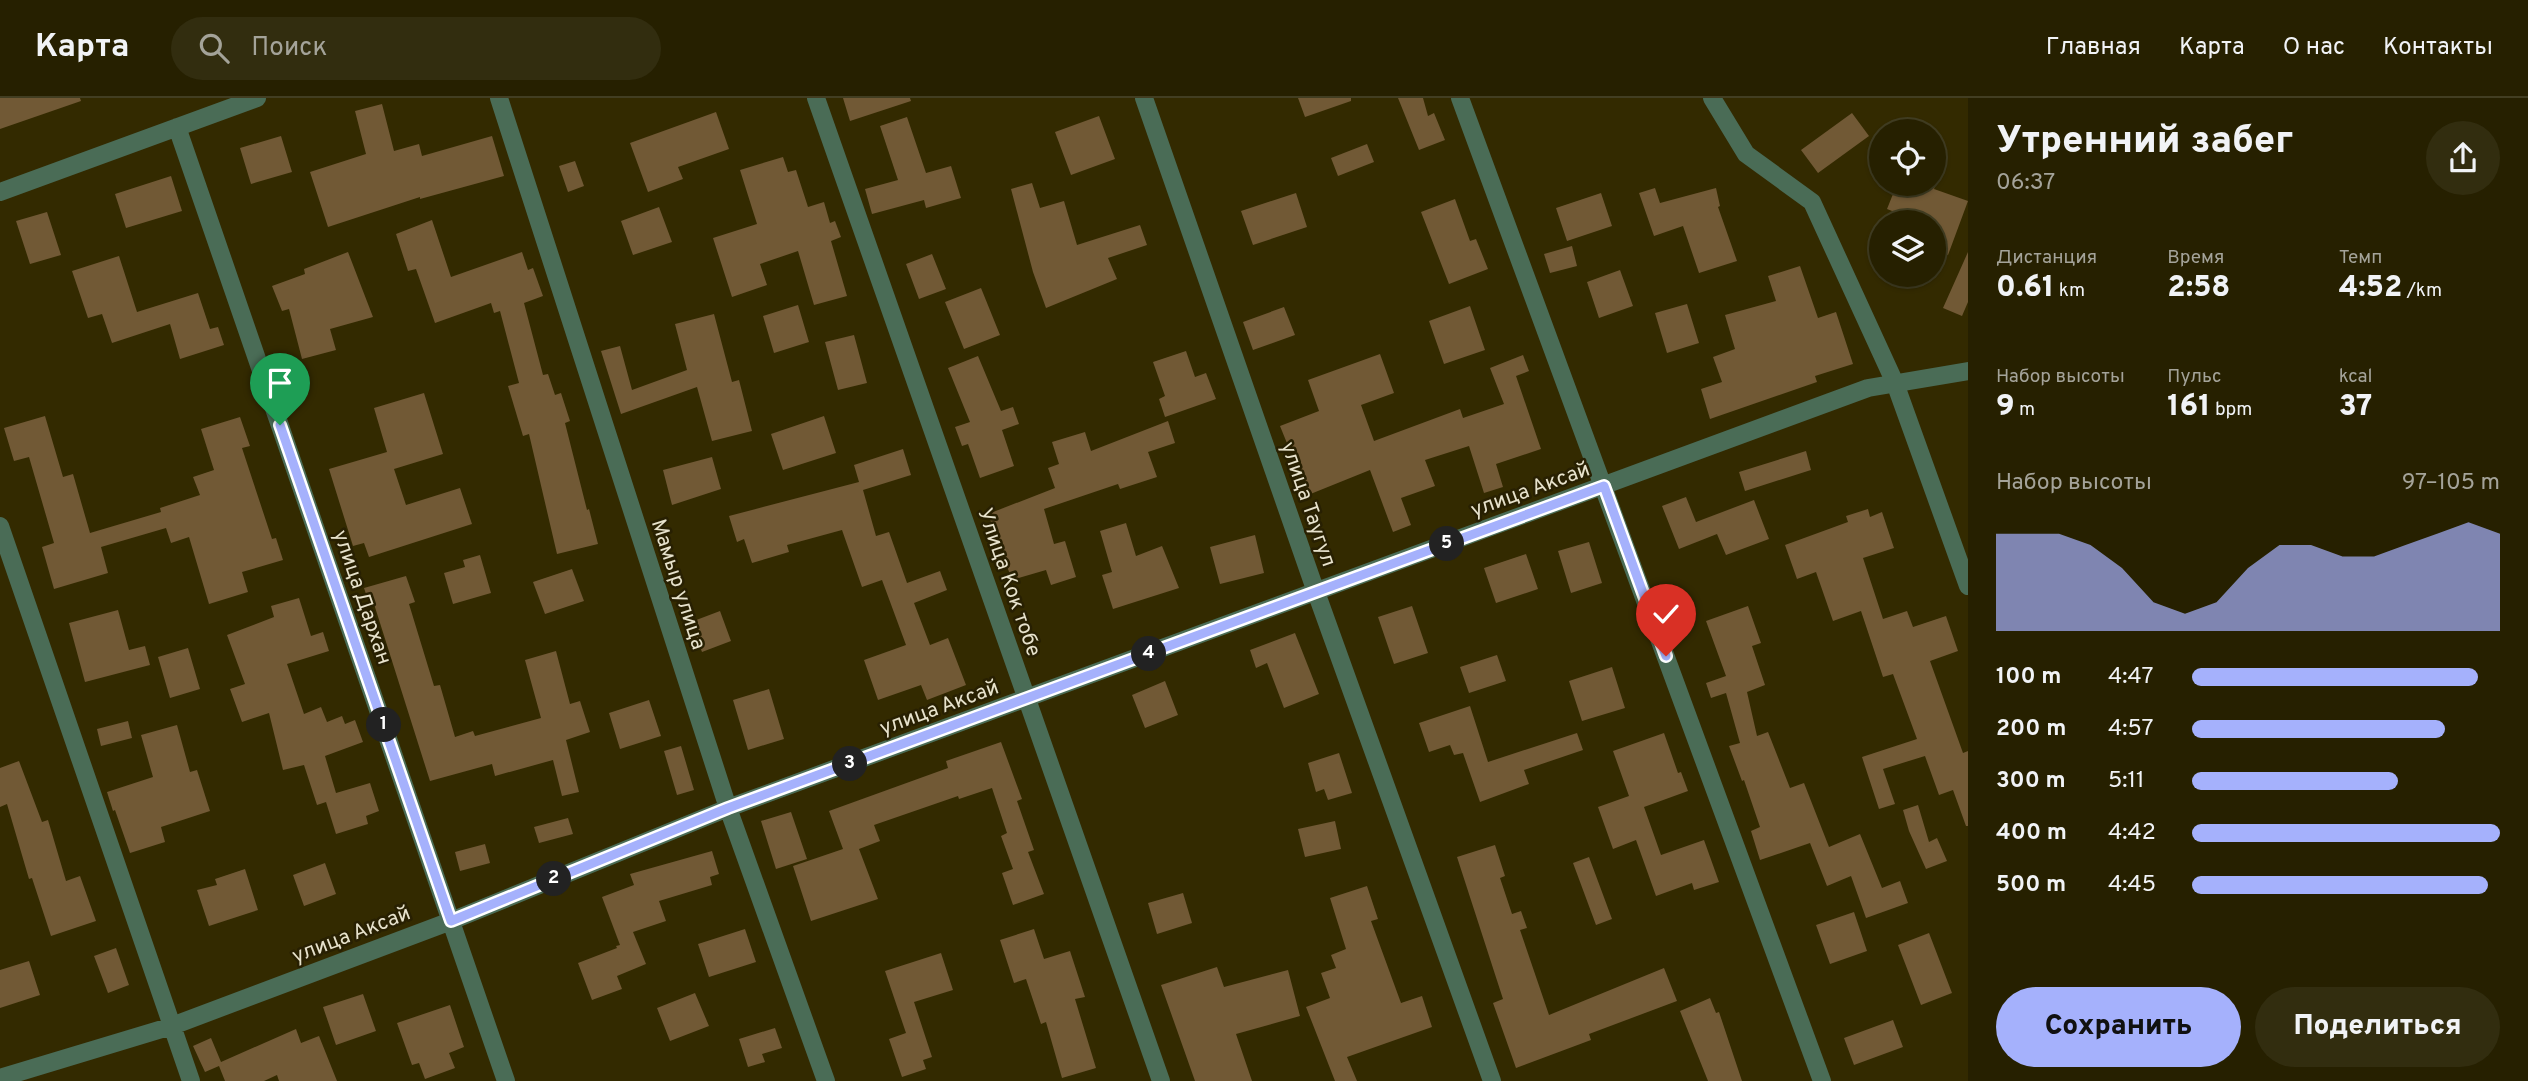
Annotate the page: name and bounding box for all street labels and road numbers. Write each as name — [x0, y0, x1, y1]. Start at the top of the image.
street label: улица Таугул — [1274, 438, 1342, 571]
street label: улица Аксай — [1467, 456, 1594, 524]
street label: Улица Кок тобе — [971, 505, 1047, 660]
street label: Мамыр улица — [644, 516, 711, 653]
street label: улица Дархан — [326, 526, 397, 668]
street label: улица Аксай — [876, 674, 1003, 742]
street label: улица Аксай — [288, 900, 415, 970]

